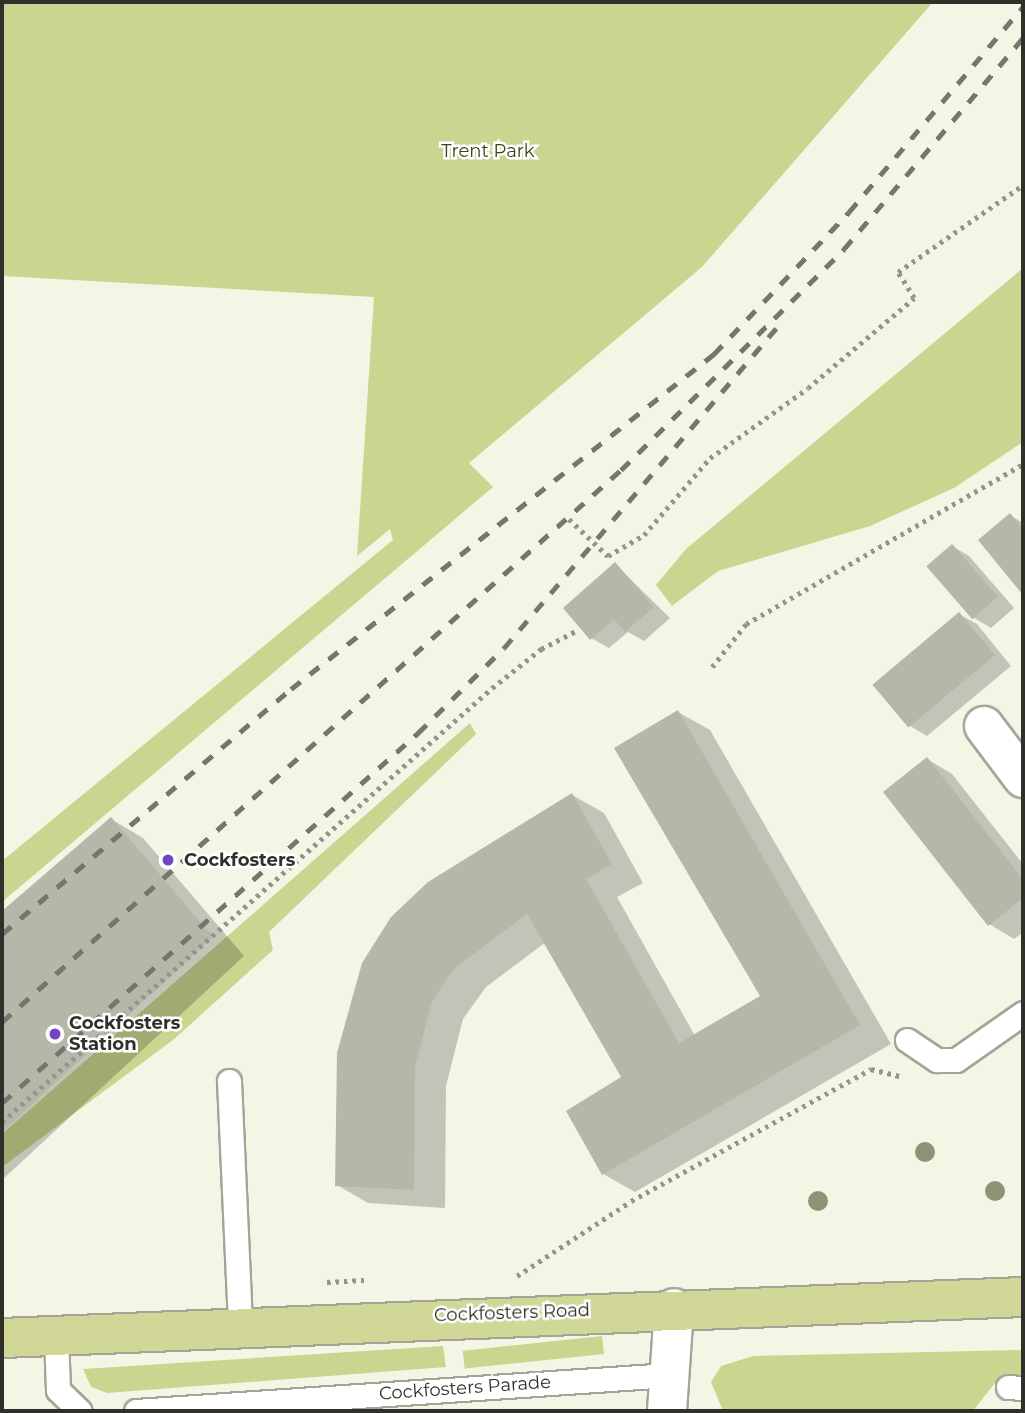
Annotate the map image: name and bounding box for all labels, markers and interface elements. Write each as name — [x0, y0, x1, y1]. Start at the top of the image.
park label: Trent Park — [441, 140, 535, 162]
place label: Cockfosters — [184, 849, 295, 871]
marker: Cockfosters — [158, 850, 178, 870]
place label: Cockfosters Station — [69, 1013, 180, 1056]
marker: Cockfosters Station — [47, 1026, 63, 1042]
street label: Cockfosters Road — [434, 1299, 590, 1327]
street label: Cockfosters Parade — [378, 1371, 552, 1405]

